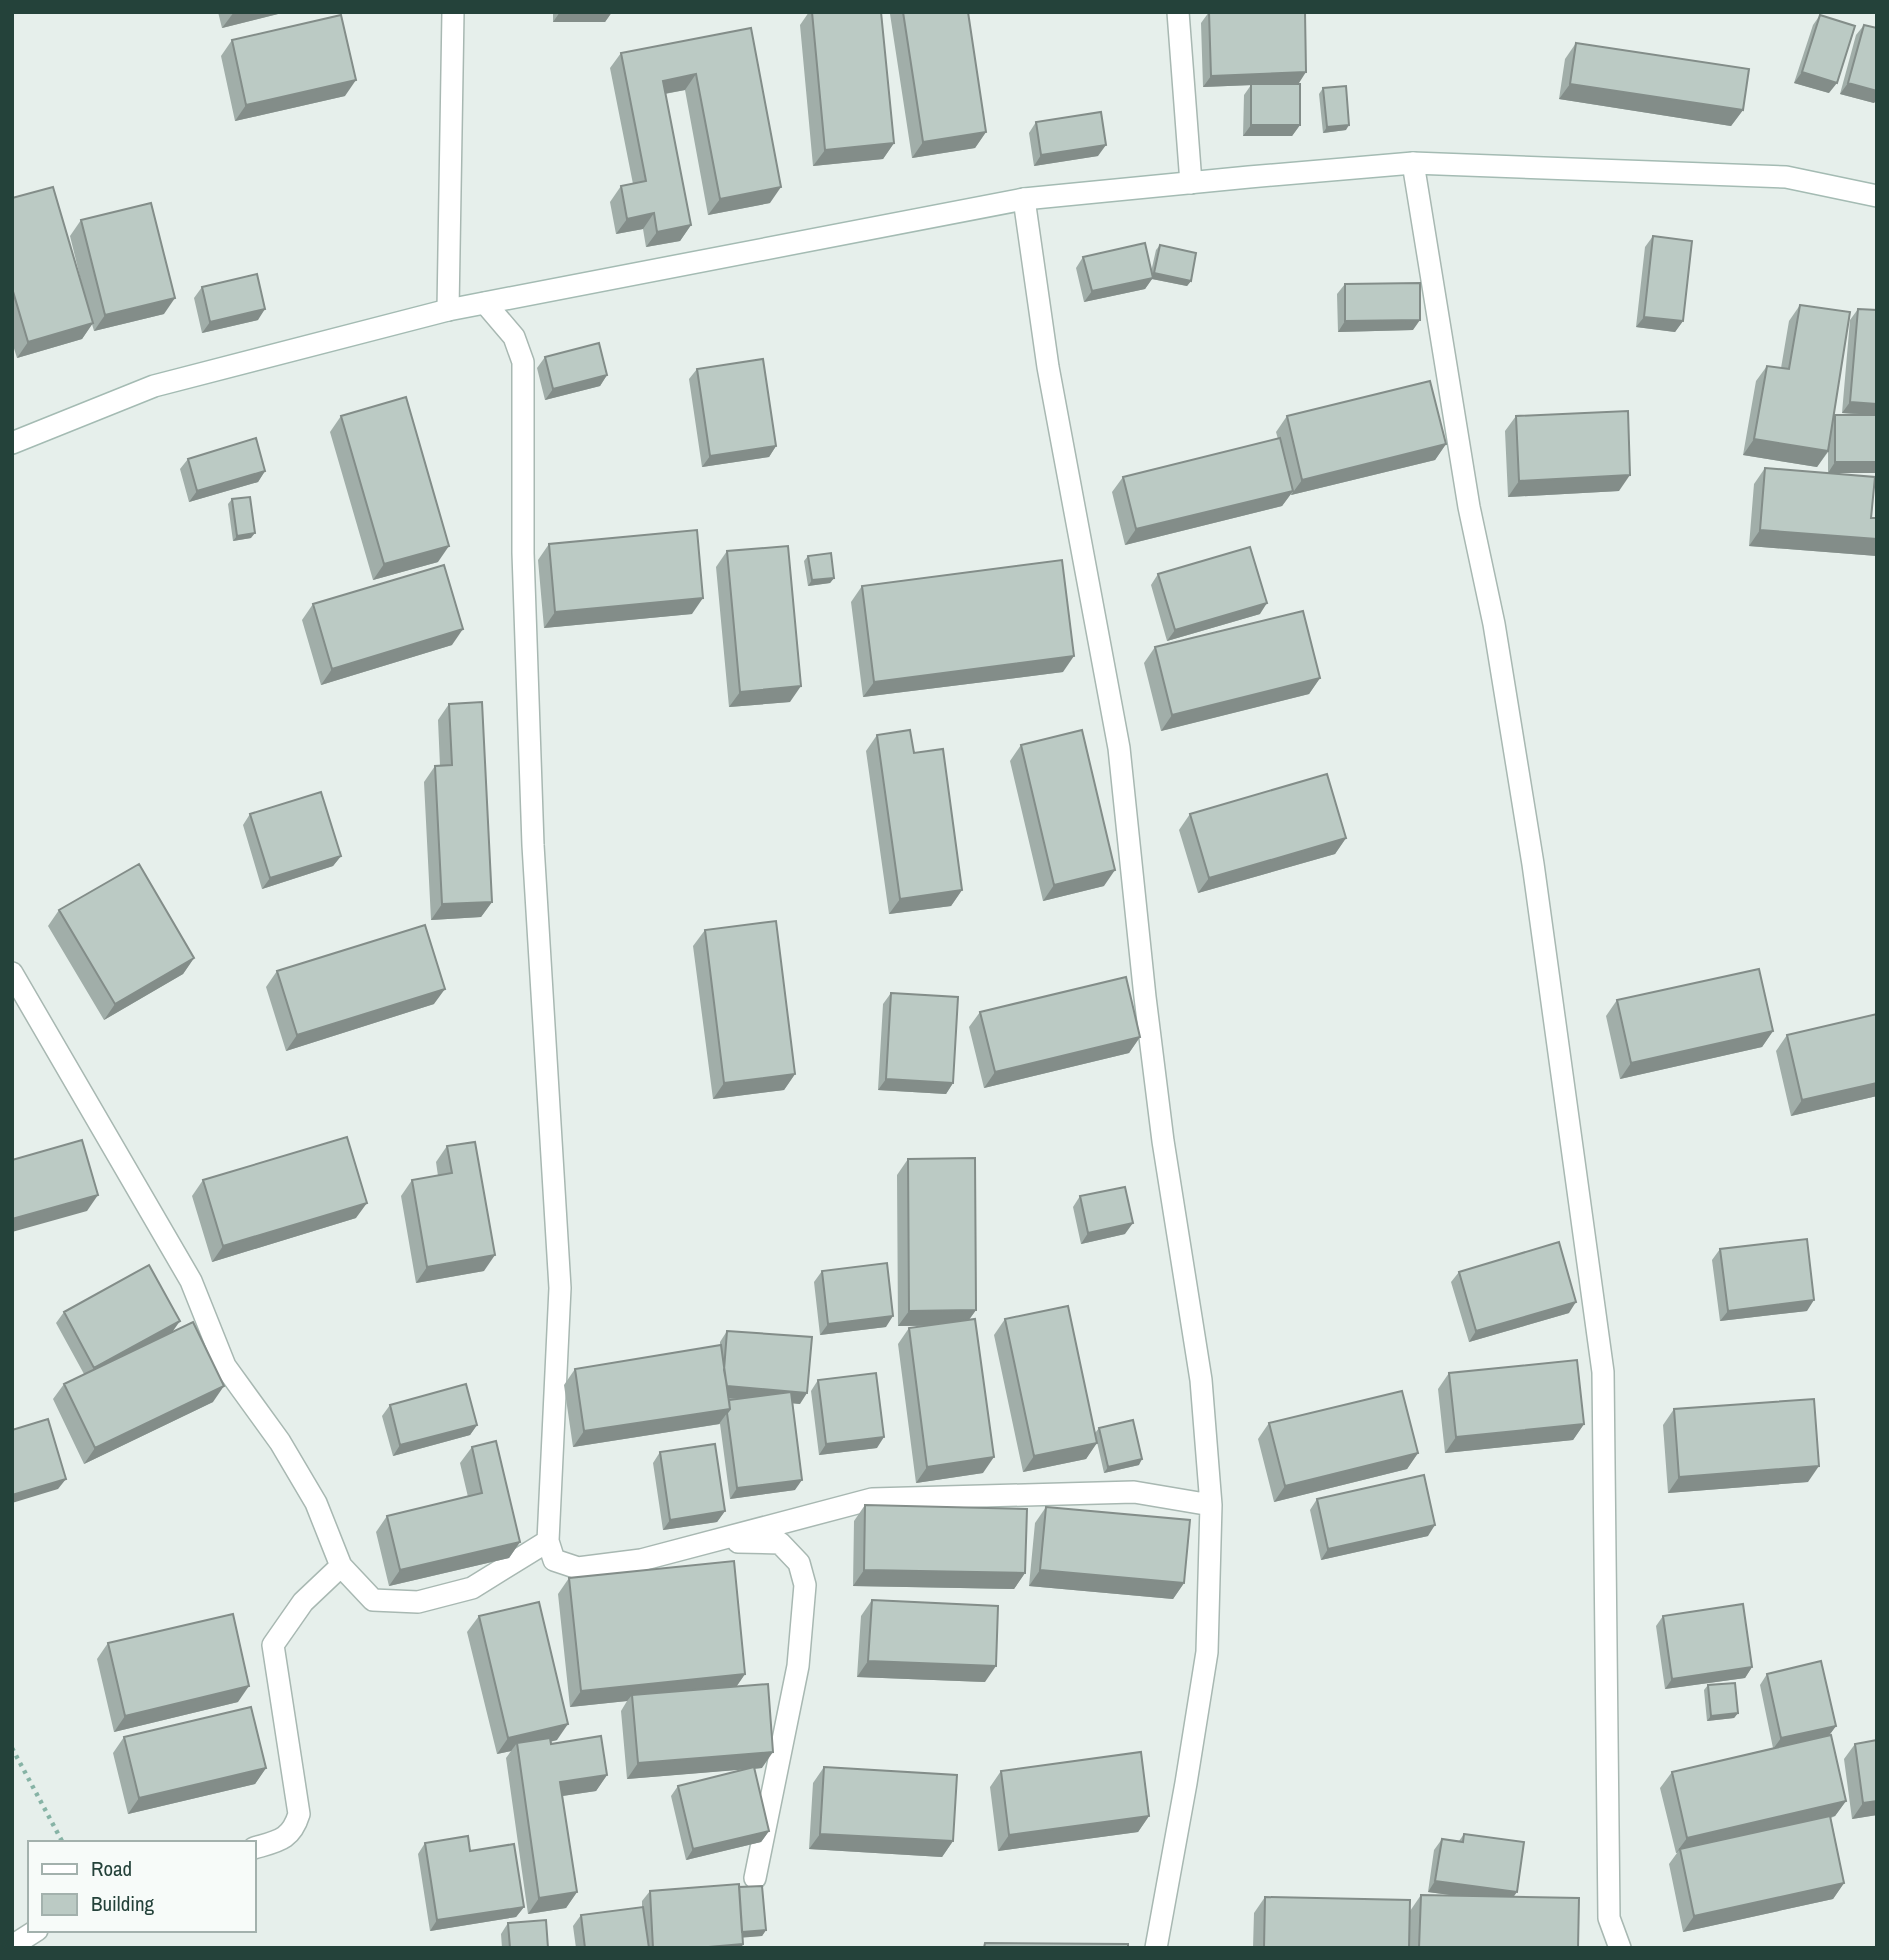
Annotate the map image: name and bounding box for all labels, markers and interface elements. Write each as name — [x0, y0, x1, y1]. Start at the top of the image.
legend — [28, 1841, 256, 1932]
text: Road — [91, 1854, 132, 1883]
text: Building — [91, 1889, 155, 1918]

